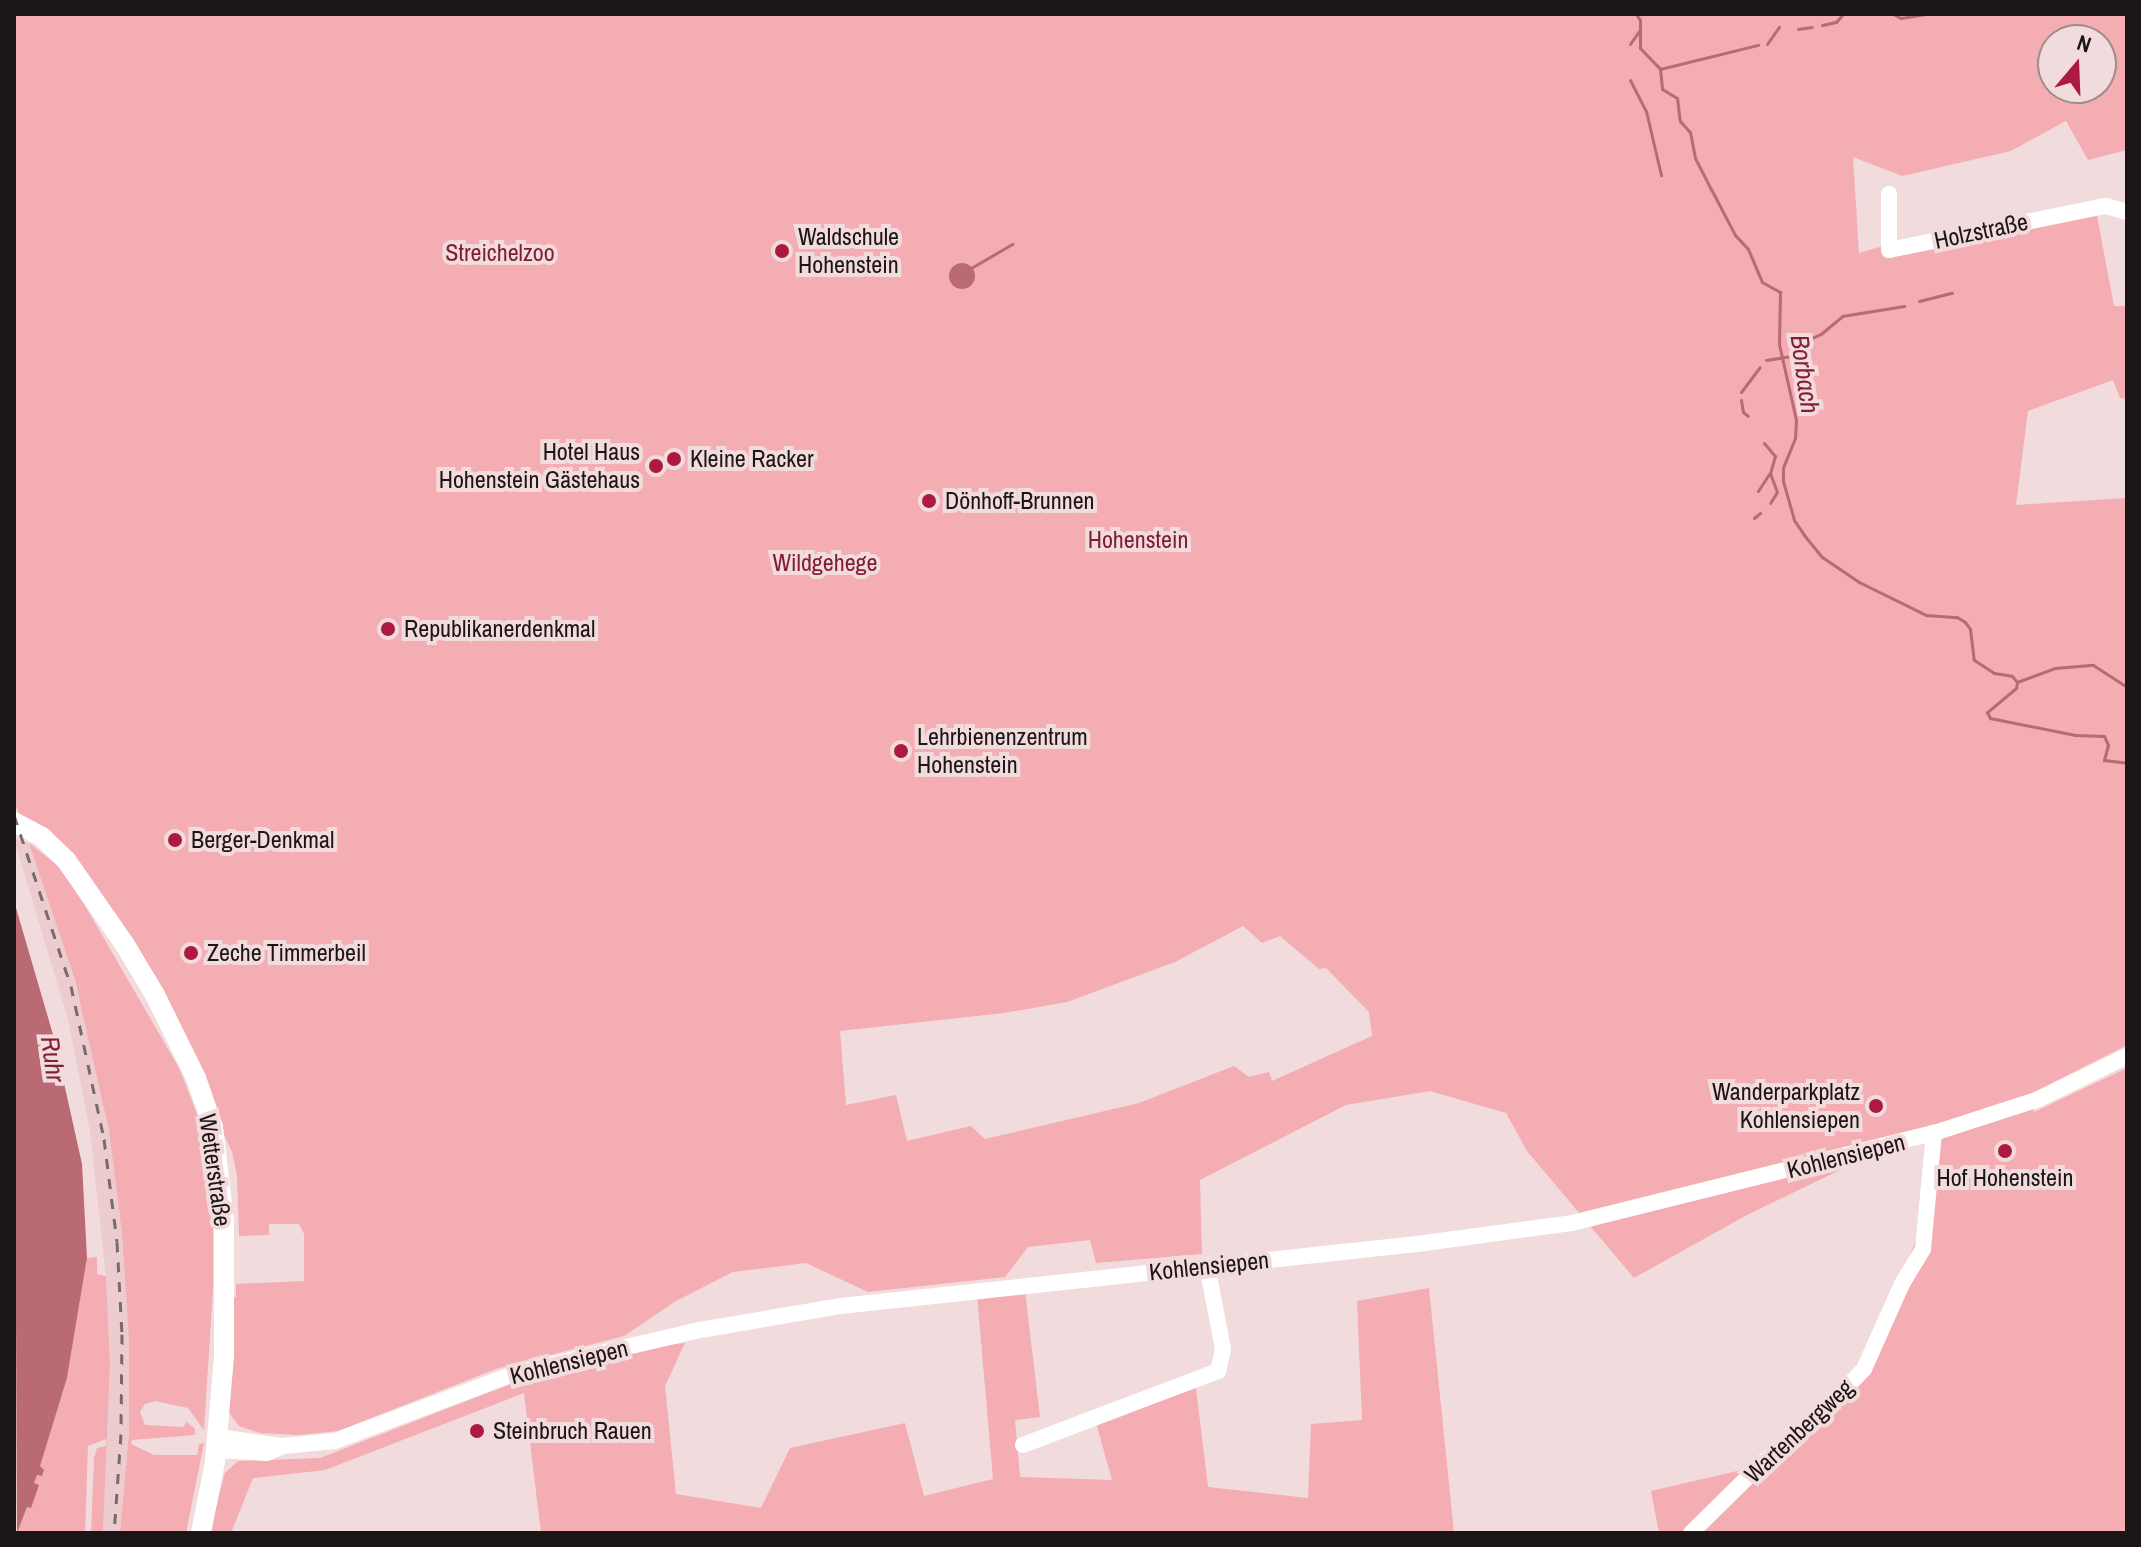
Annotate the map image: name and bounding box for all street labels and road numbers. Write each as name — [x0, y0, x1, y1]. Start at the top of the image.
street label: Holzstraße — [1931, 207, 2031, 255]
street label: Wetterstraße — [193, 1112, 237, 1228]
street label: Kohlensiepen — [1784, 1127, 1908, 1185]
street label: Kohlensiepen — [1148, 1245, 1270, 1287]
street label: Kohlensiepen — [507, 1333, 631, 1391]
street label: Wartenbergweg — [1739, 1373, 1859, 1489]

